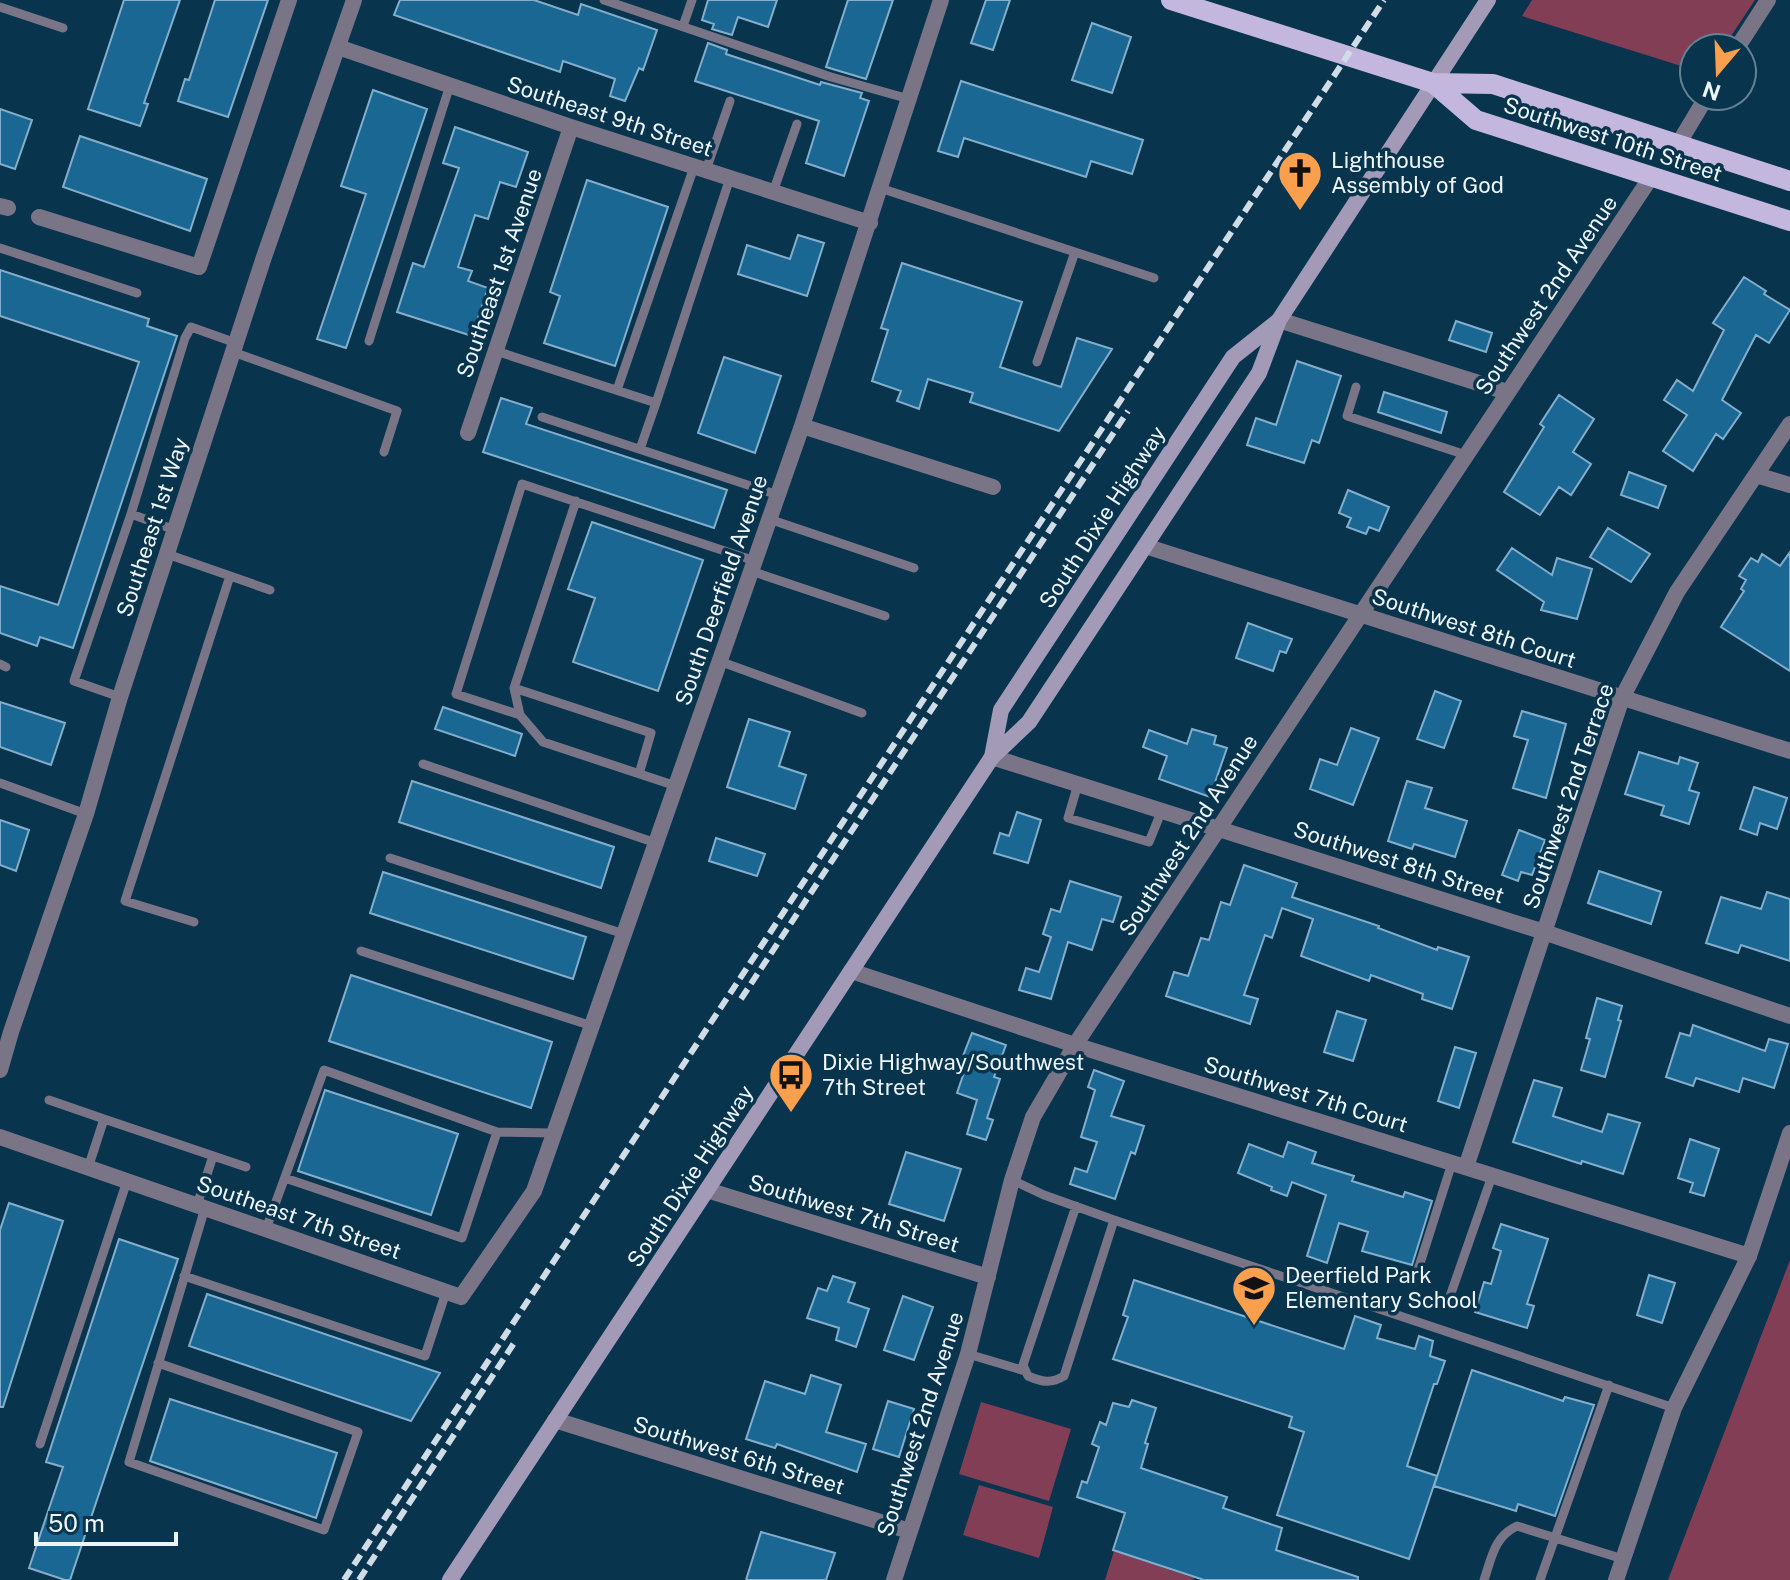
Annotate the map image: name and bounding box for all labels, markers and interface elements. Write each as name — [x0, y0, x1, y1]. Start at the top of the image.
north arrow — [1678, 32, 1758, 112]
street label: Southeast 9th Street — [504, 70, 716, 162]
text: N — [1699, 76, 1724, 106]
street label: Southwest 10th Street — [1500, 91, 1726, 187]
place label: Lighthouse Assembly of God — [1331, 147, 1504, 198]
church icon: Lighthouse Assembly of God — [1276, 149, 1324, 212]
street label: Southeast 1st Avenue — [451, 165, 547, 381]
street label: Southwest 2nd Avenue — [1470, 190, 1622, 400]
street label: South Dixie Highway — [1034, 421, 1171, 613]
street label: Southeast 1st Way — [111, 434, 193, 620]
street label: South Deerfield Avenue — [669, 471, 773, 709]
street label: Southwest 8th Court — [1369, 583, 1579, 673]
street label: Southwest 2nd Terrace — [1517, 680, 1619, 912]
street label: Southwest 2nd Avenue — [1113, 729, 1263, 941]
street label: Southwest 8th Street — [1290, 816, 1508, 908]
place label: Dixie Highway/Southwest 7th Street — [822, 1049, 1084, 1100]
bus stop icon: Dixie Highway/Southwest 7th Street — [767, 1051, 815, 1114]
street label: Southwest 7th Court — [1201, 1051, 1411, 1137]
street label: South Dixie Highway — [622, 1080, 759, 1272]
street label: Southwest 7th Street — [746, 1169, 962, 1257]
street label: Southeast 7th Street — [193, 1170, 405, 1264]
place label: Deerfield Park Elementary School — [1285, 1262, 1478, 1313]
school or university icon: Deerfield Park Elementary School — [1230, 1264, 1278, 1327]
street label: Southwest 2nd Avenue — [871, 1308, 969, 1540]
street label: Southwest 6th Street — [630, 1410, 848, 1500]
scale bar — [36, 1496, 176, 1546]
text: 50 m — [48, 1509, 105, 1537]

